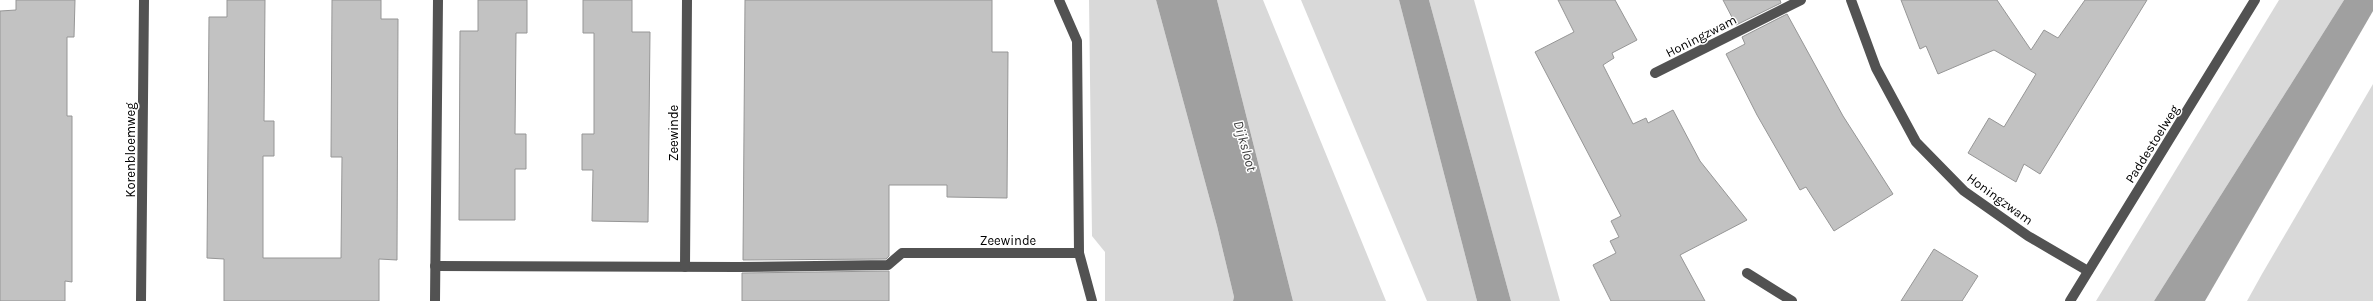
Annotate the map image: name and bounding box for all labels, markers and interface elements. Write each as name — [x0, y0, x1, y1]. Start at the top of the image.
street label: Honingzwam — [1663, 12, 1739, 60]
street label: Korenbloemweg — [123, 102, 138, 197]
street label: Paddestoelweg — [2122, 102, 2182, 186]
street label: Zeewinde — [666, 104, 681, 161]
water label: Dijksloot — [1230, 119, 1260, 173]
street label: Honingzwam — [1964, 170, 2036, 228]
street label: Zeewinde — [980, 233, 1037, 248]

